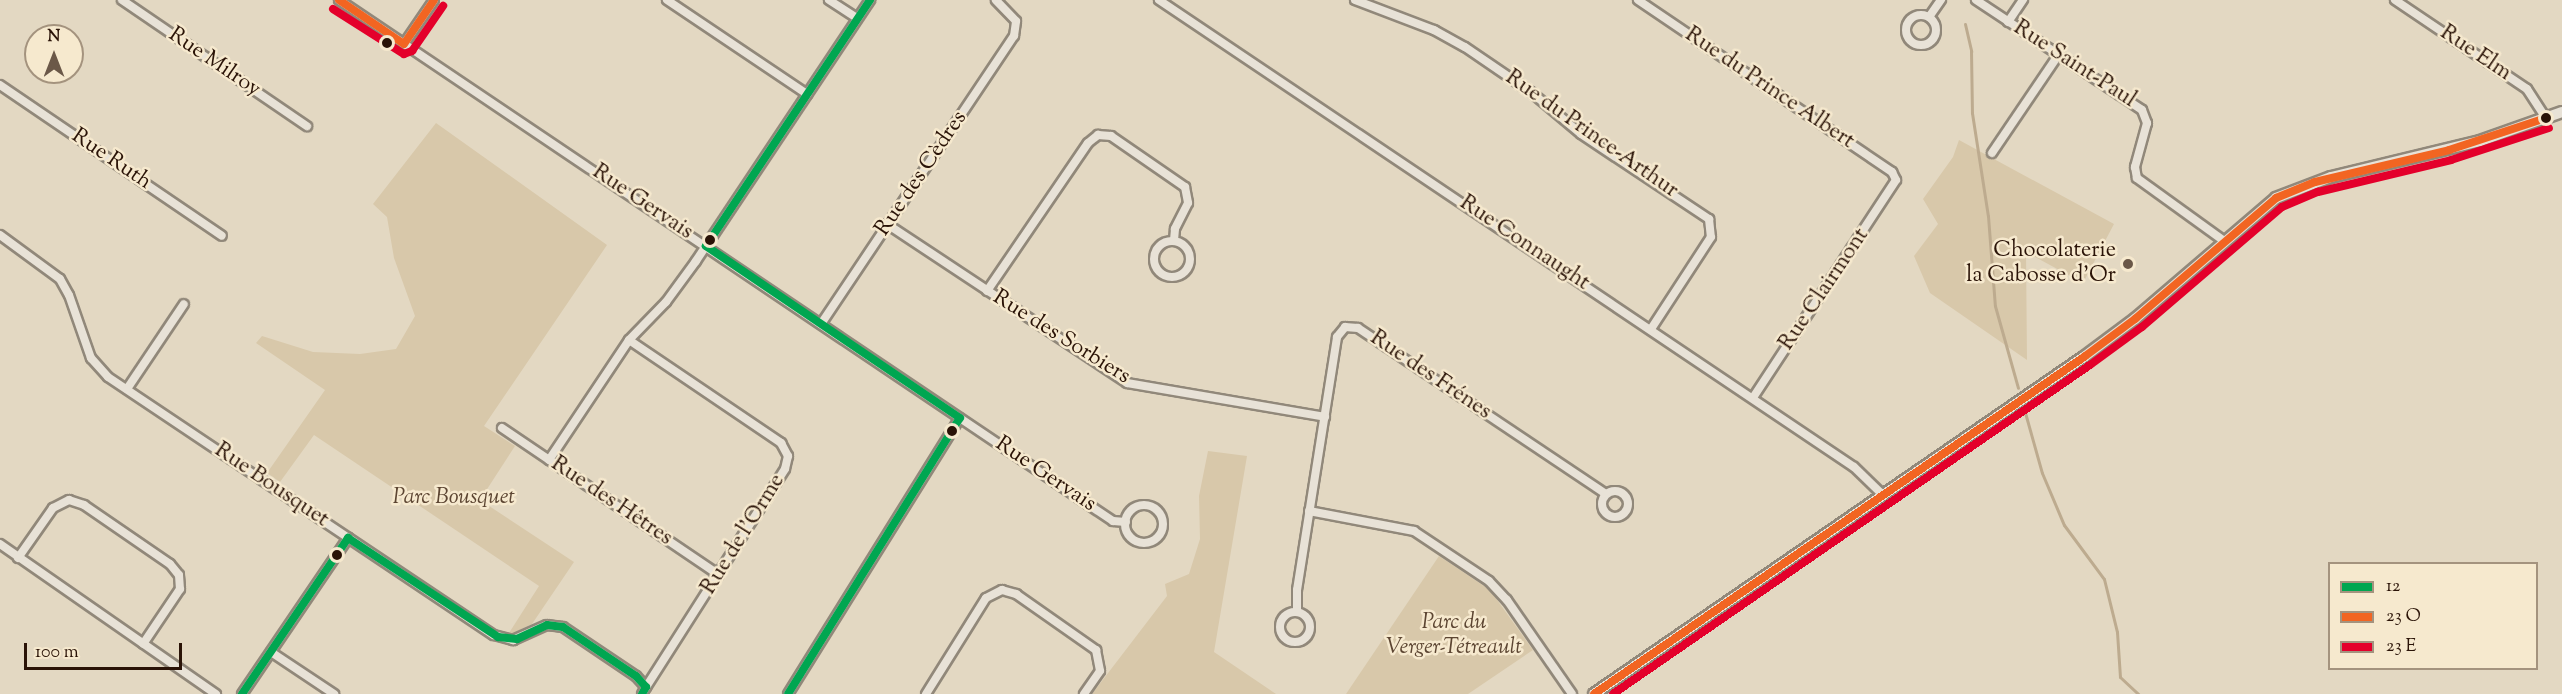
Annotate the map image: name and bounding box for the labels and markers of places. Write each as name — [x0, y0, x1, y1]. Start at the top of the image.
unlabelled marker — [381, 37, 393, 49]
unlabelled marker — [2540, 112, 2552, 124]
unlabelled marker — [704, 234, 716, 246]
place label: Chocolaterie la Cabosse d'Or — [1966, 238, 2116, 290]
marker: Chocolaterie la Cabosse d'Or — [2121, 257, 2135, 271]
unlabelled marker — [946, 425, 958, 437]
unlabelled marker — [331, 549, 343, 561]

